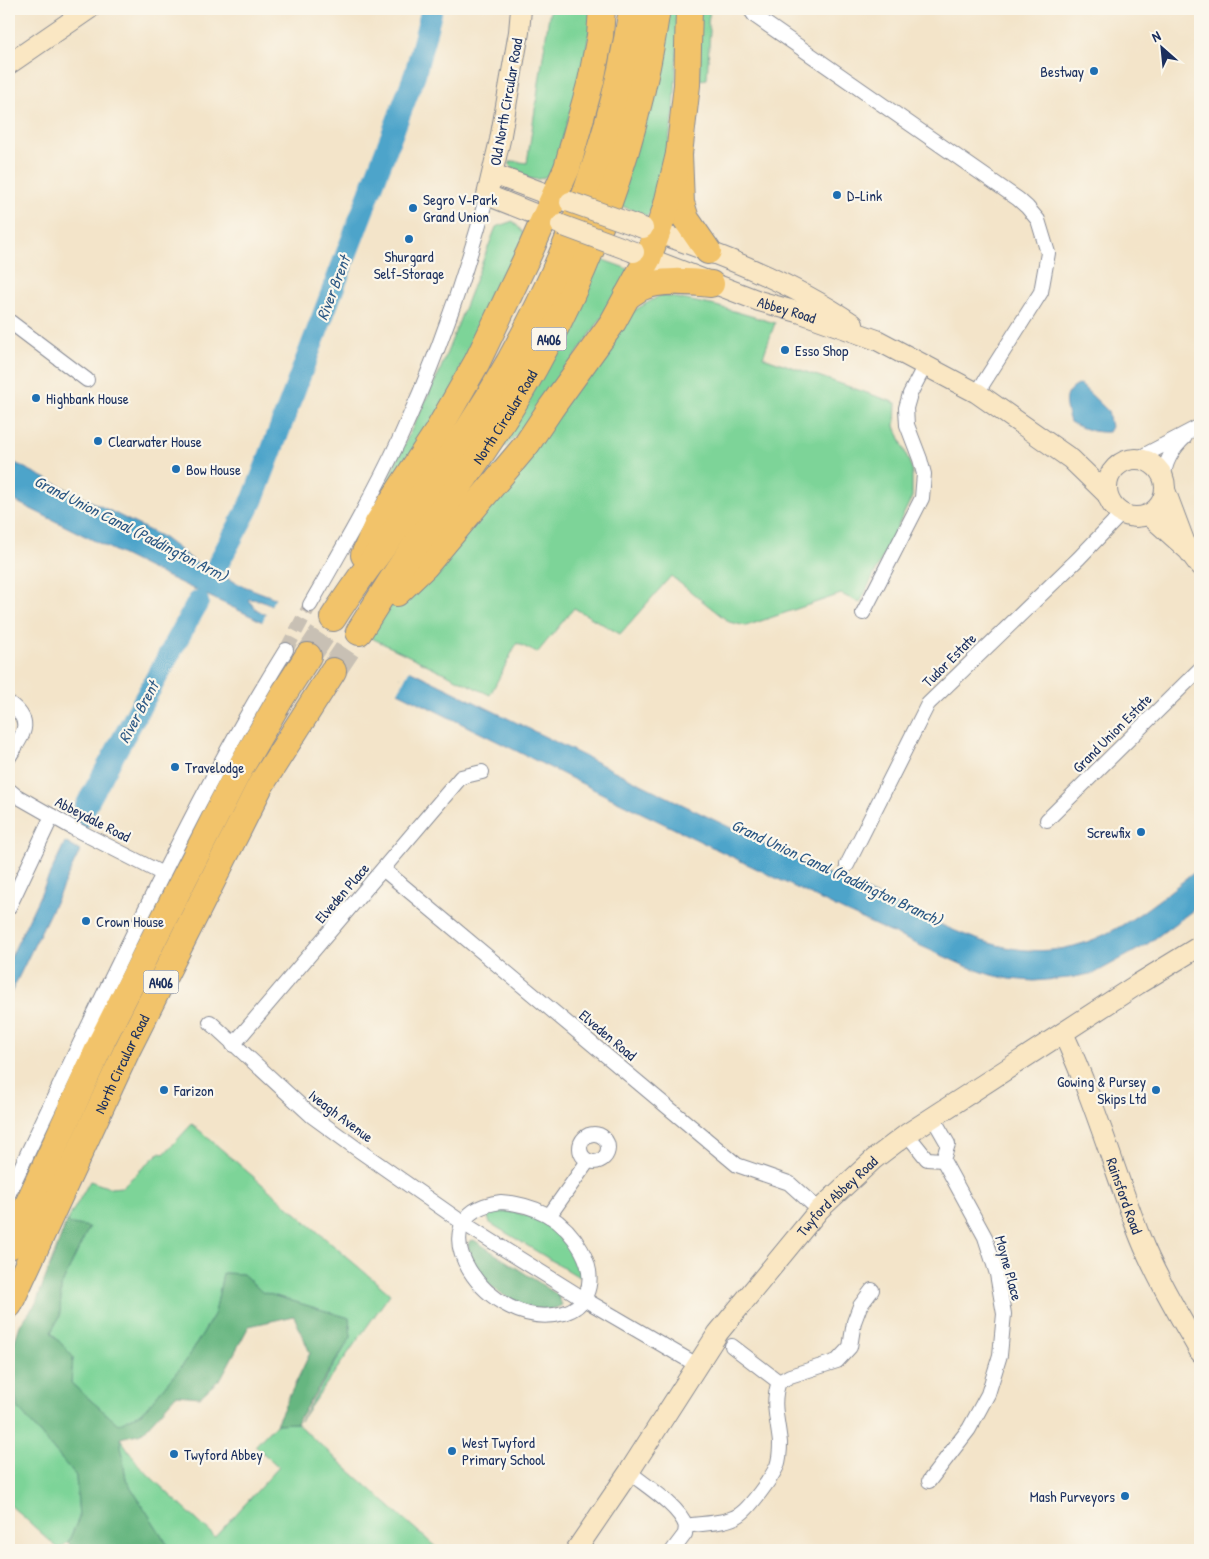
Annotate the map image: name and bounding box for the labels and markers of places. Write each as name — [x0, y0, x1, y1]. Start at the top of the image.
place label: Bestway — [1040, 61, 1084, 82]
marker: Bestway — [1088, 65, 1100, 77]
place label: D-Link — [847, 185, 882, 206]
place label: Segro V-Park Grand Union — [423, 189, 497, 227]
marker: D-Link — [831, 189, 843, 201]
marker: Segro V-Park Grand Union — [407, 202, 419, 214]
marker: Shurgard Self-Storage — [403, 233, 415, 245]
place label: Shurgard Self-Storage — [374, 246, 444, 284]
place label: Esso Shop — [795, 340, 849, 361]
marker: Esso Shop — [779, 344, 791, 356]
place label: Highbank House — [46, 388, 129, 409]
marker: Highbank House — [30, 392, 42, 404]
place label: Clearwater House — [108, 431, 202, 452]
marker: Clearwater House — [92, 435, 104, 447]
place label: Bow House — [186, 459, 241, 480]
marker: Bow House — [170, 463, 182, 475]
place label: Travelodge — [185, 757, 244, 778]
marker: Travelodge — [169, 761, 181, 773]
place label: Screwfix — [1087, 822, 1131, 843]
marker: Screwfix — [1135, 826, 1147, 838]
place label: Crown House — [96, 911, 164, 932]
marker: Crown House — [80, 915, 92, 927]
place label: Gowing & Pursey Skips Ltd — [1057, 1071, 1146, 1109]
place label: Farizon — [173, 1080, 214, 1101]
marker: Farizon — [158, 1084, 170, 1096]
marker: Gowing & Pursey Skips Ltd — [1150, 1084, 1162, 1096]
place label: West Twyford Primary School — [462, 1432, 545, 1470]
place label: Twyford Abbey — [184, 1444, 263, 1465]
marker: West Twyford Primary School — [446, 1445, 458, 1457]
marker: Twyford Abbey — [168, 1448, 180, 1460]
place label: Mash Purveyors — [1030, 1486, 1115, 1507]
marker: Mash Purveyors — [1119, 1490, 1131, 1502]

